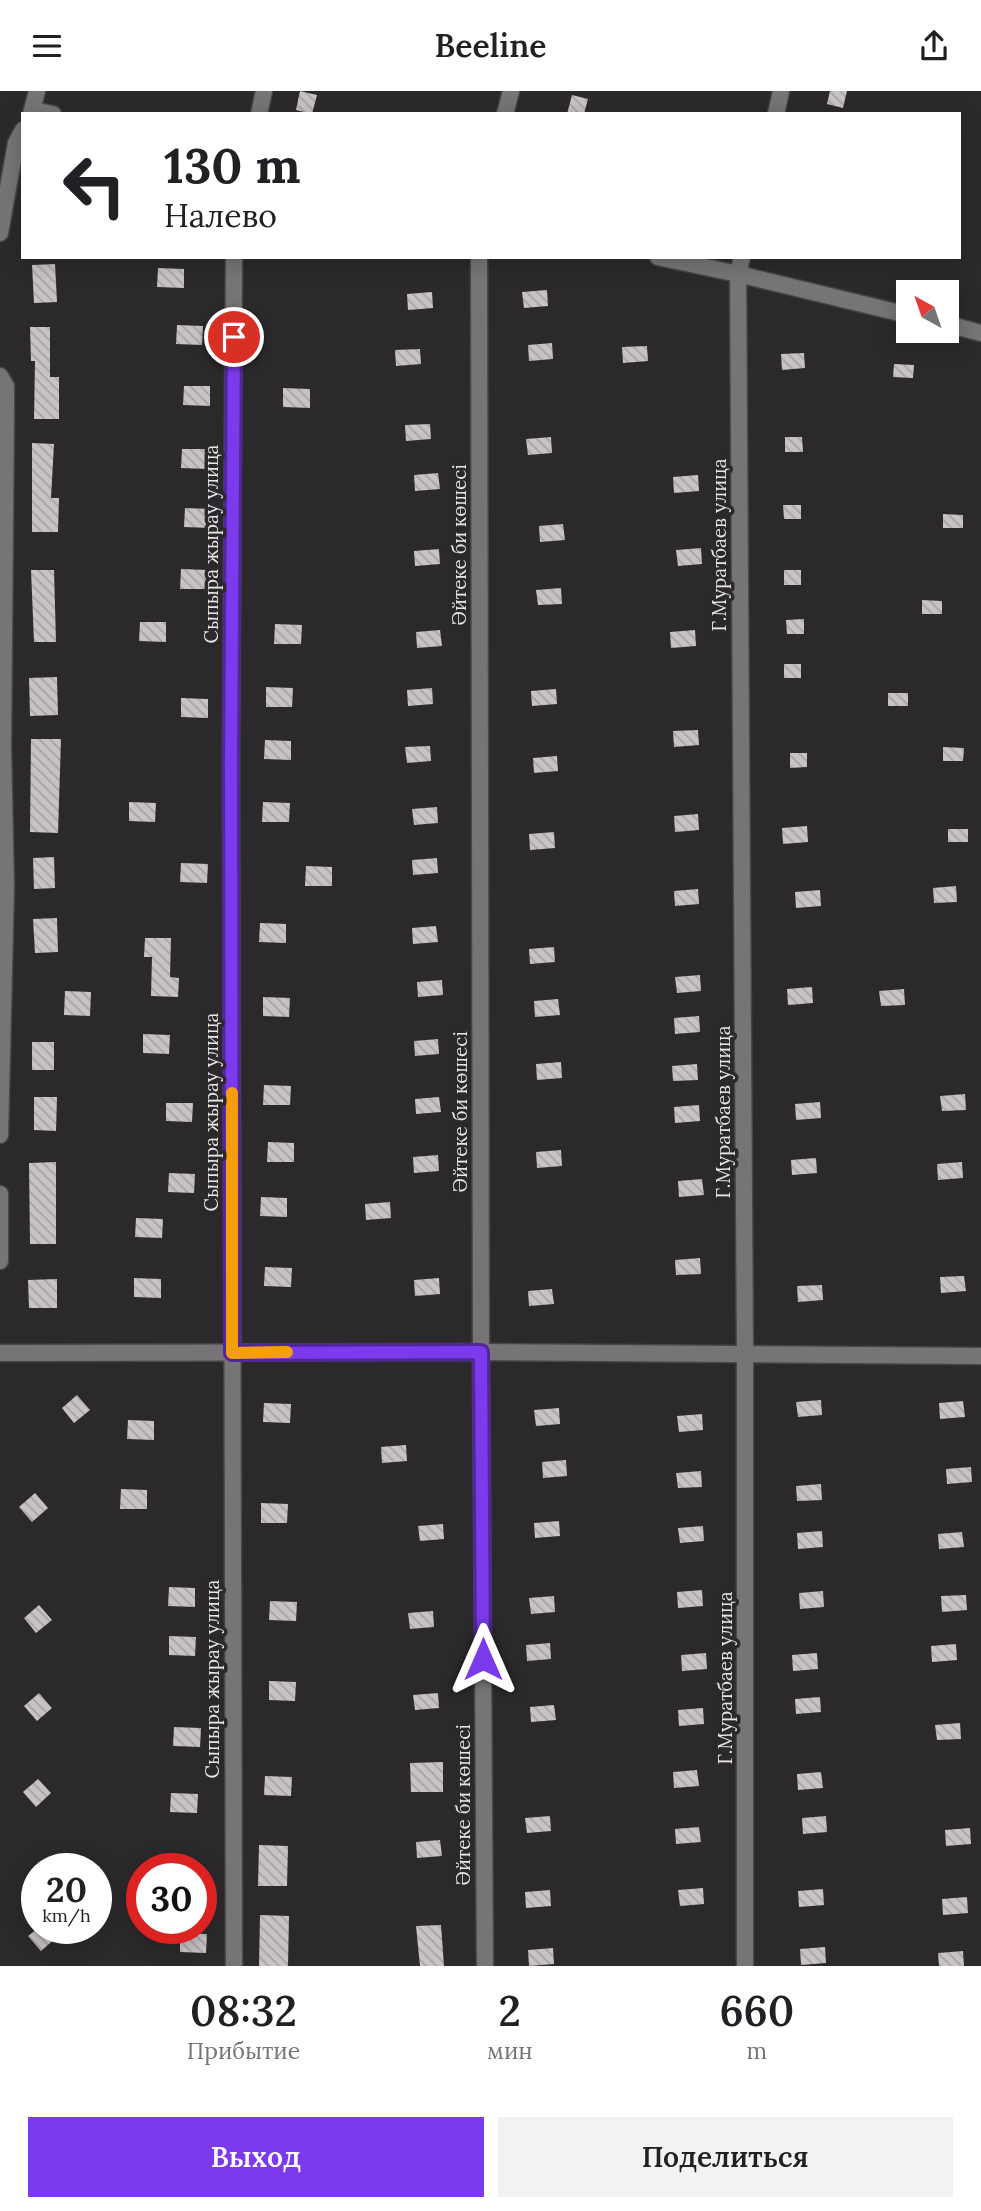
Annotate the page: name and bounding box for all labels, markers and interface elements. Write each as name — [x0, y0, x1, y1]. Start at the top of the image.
text: Beeline — [434, 25, 547, 66]
icon: menu — [28, 27, 66, 65]
icon: share — [915, 27, 953, 65]
text: 130 m — [164, 134, 300, 196]
icon: left — [49, 140, 140, 231]
text: Налево — [164, 195, 277, 236]
north arrow — [896, 280, 959, 343]
map controls — [896, 280, 959, 343]
pin — [204, 307, 264, 367]
icon: arrive — [215, 318, 253, 356]
street label: Сыпыра жырау улица — [199, 444, 223, 643]
street label: Г.Муратбаев улица — [707, 458, 731, 632]
street label: Әйтеке би көшесі — [447, 464, 471, 626]
street label: Сыпыра жырау улица — [199, 1012, 223, 1211]
street label: Г.Муратбаев улица — [711, 1025, 735, 1199]
street label: Әйтеке би көшесі — [448, 1031, 472, 1193]
street label: Сыпыра жырау улица — [200, 1579, 224, 1778]
street label: Г.Муратбаев улица — [713, 1591, 737, 1765]
position arrow — [446, 1622, 520, 1696]
street label: Әйтеке би көшесі — [451, 1724, 475, 1886]
speed limit sign: 30 — [126, 1853, 217, 1944]
text: 20 — [46, 1867, 87, 1912]
text: km/h — [42, 1904, 91, 1927]
text: 08:32 — [190, 1984, 297, 2038]
text: 2 — [499, 1984, 521, 2038]
text: 660 — [719, 1984, 794, 2038]
text: Прибытие — [187, 2036, 300, 2065]
text: мин — [487, 2036, 533, 2065]
text: m — [747, 2036, 767, 2065]
button: Выход — [28, 2117, 484, 2197]
button: Поделиться — [498, 2117, 953, 2197]

